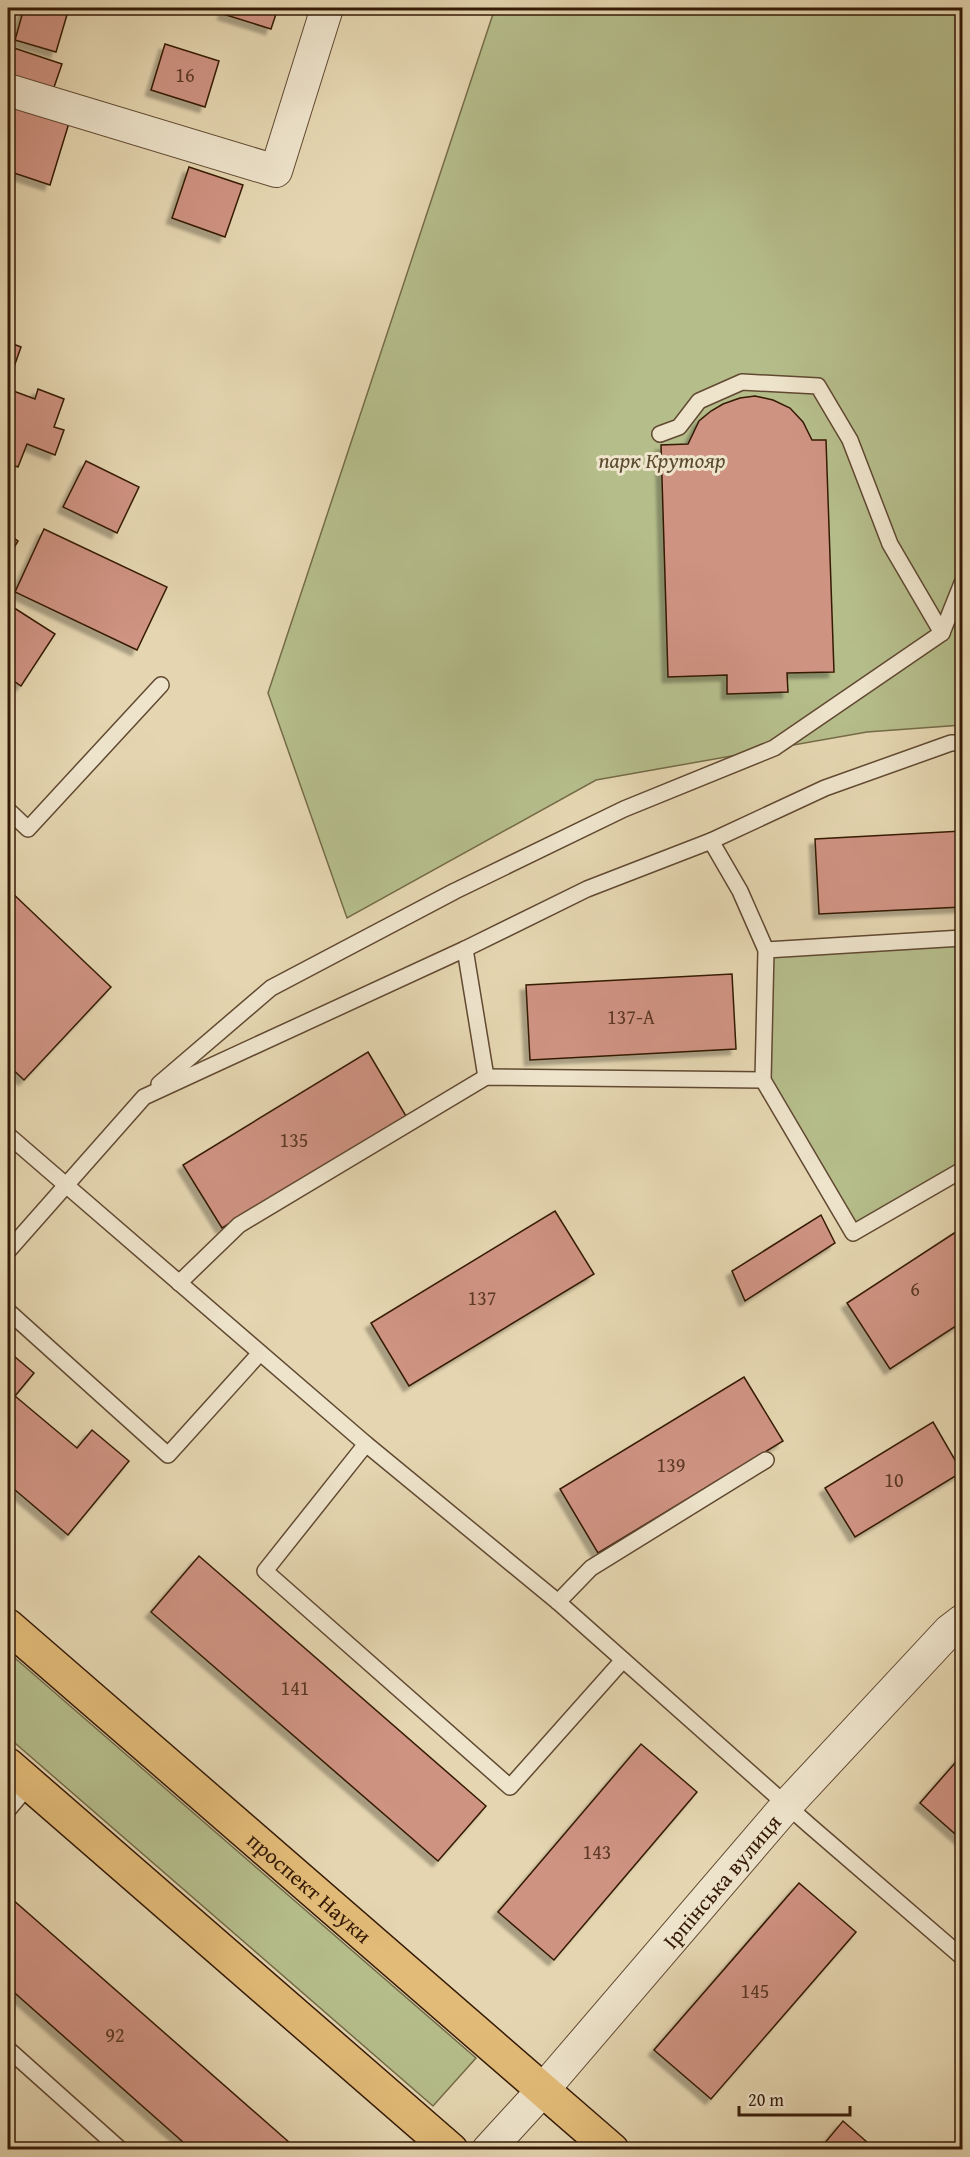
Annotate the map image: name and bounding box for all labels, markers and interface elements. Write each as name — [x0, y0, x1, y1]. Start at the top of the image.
house number: 16 — [175, 60, 195, 89]
park label: парк Крутояр — [598, 444, 726, 476]
house number: 137-А — [607, 1002, 655, 1031]
house number: 135 — [280, 1125, 308, 1154]
house number: 6 — [910, 1274, 920, 1303]
house number: 137 — [468, 1283, 496, 1312]
house number: 139 — [657, 1450, 685, 1479]
house number: 10 — [884, 1465, 904, 1494]
house number: 141 — [281, 1673, 309, 1702]
street label: Ірпінська вулиця — [655, 1807, 788, 1956]
street label: проспект Науки — [240, 1824, 379, 1951]
house number: 143 — [583, 1837, 611, 1866]
house number: 145 — [741, 1976, 769, 2005]
house number: 92 — [105, 2020, 125, 2049]
scale bar — [739, 2079, 850, 2117]
text: 20 m — [748, 2086, 784, 2113]

